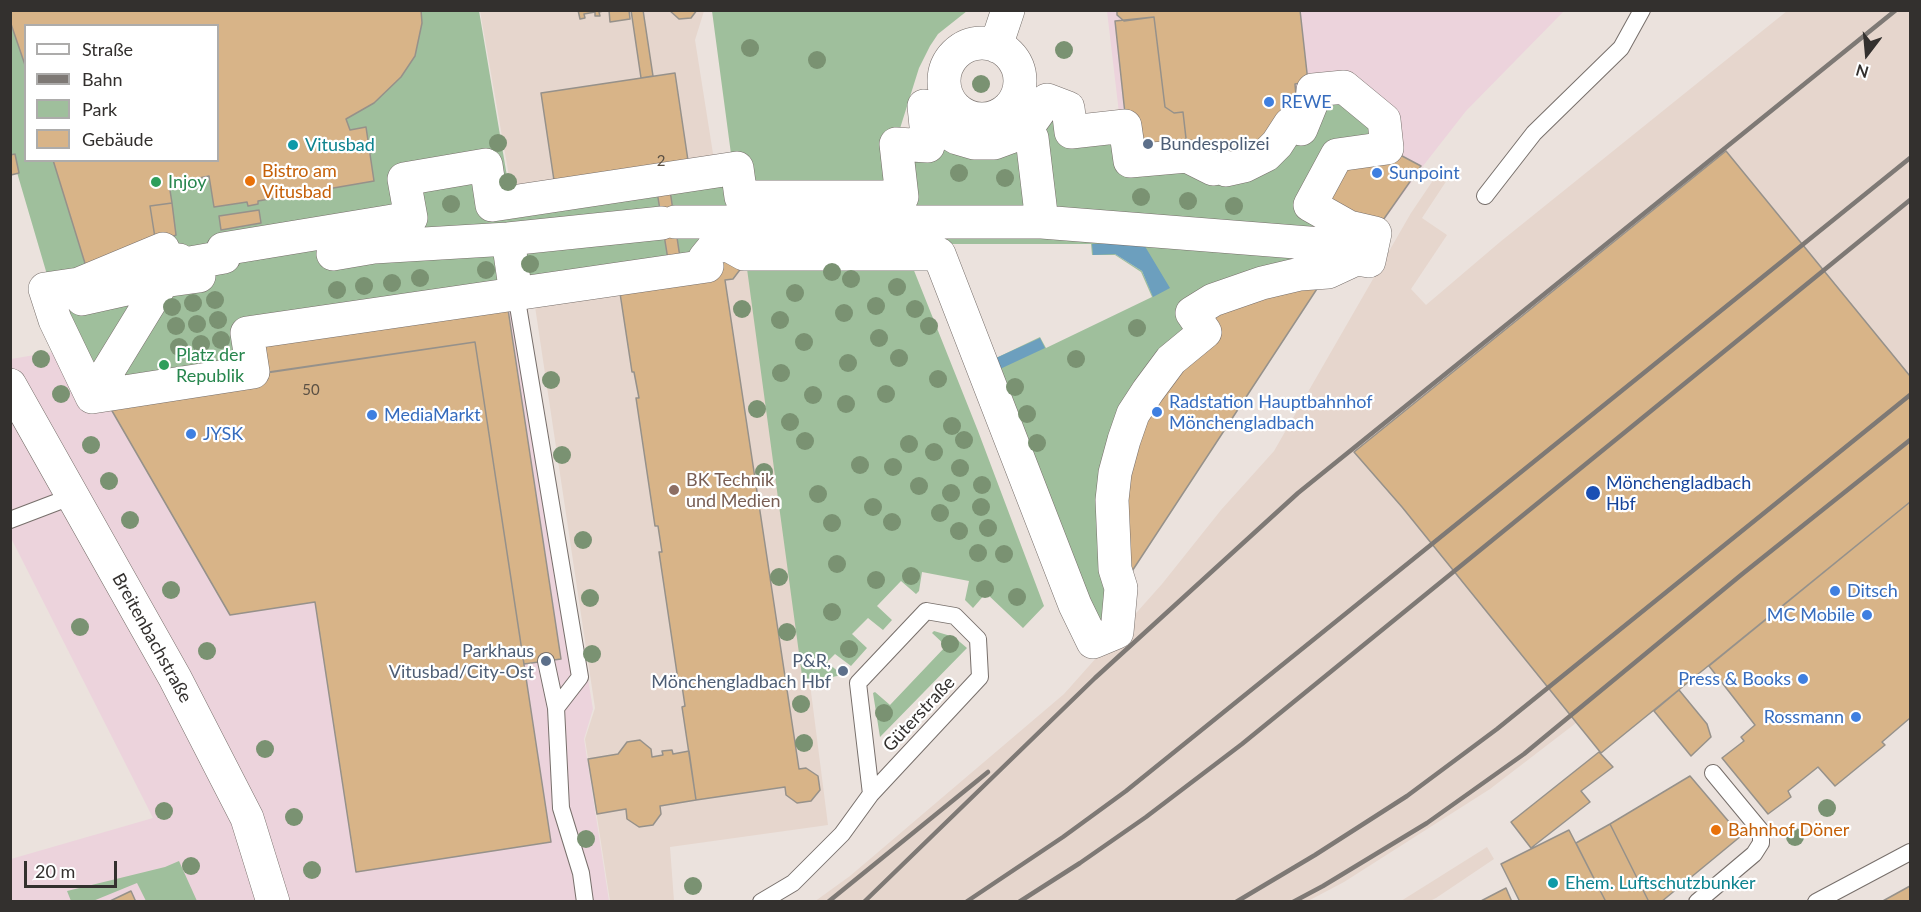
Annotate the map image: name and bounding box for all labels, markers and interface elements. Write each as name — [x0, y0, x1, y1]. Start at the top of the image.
legend — [24, 24, 219, 162]
north arrow — [1837, 24, 1897, 84]
text: Straße — [82, 38, 133, 60]
text: N — [1853, 61, 1870, 83]
text: Bahn — [82, 68, 123, 90]
place label: REWE — [1281, 91, 1332, 113]
marker: REWE — [1262, 95, 1276, 109]
text: Park — [82, 98, 117, 120]
text: Gebäude — [82, 128, 153, 150]
place label: Bundespolizei — [1160, 133, 1270, 155]
place label: Vitusbad — [305, 134, 375, 156]
marker: Bundespolizei — [1141, 137, 1155, 151]
marker: Vitusbad — [286, 138, 300, 152]
house number: 2 — [657, 152, 665, 170]
place label: Bistro am Vitusbad — [262, 160, 337, 202]
place label: Sunpoint — [1389, 162, 1460, 184]
marker: Sunpoint — [1370, 166, 1384, 180]
place label: Injoy — [168, 171, 206, 193]
marker: Bistro am Vitusbad — [243, 174, 257, 188]
marker: Injoy — [149, 175, 163, 189]
place label: Platz der Republik — [176, 344, 245, 386]
marker: Platz der Republik — [157, 358, 171, 372]
house number: 50 — [302, 381, 320, 399]
place label: Radstation Hauptbahnhof Mönchengladbach — [1169, 391, 1373, 434]
place label: MediaMarkt — [384, 404, 481, 426]
marker: Radstation Hauptbahnhof Mönchengladbach — [1150, 405, 1164, 419]
marker: MediaMarkt — [365, 408, 379, 422]
place label: JYSK — [203, 423, 243, 445]
marker: JYSK — [184, 427, 198, 441]
place label: BK Technik und Medien — [686, 469, 781, 512]
place label: Mönchengladbach Hbf — [1606, 472, 1751, 514]
marker: BK Technik und Medien — [667, 483, 681, 497]
marker: Mönchengladbach Hbf — [1584, 484, 1602, 502]
street label: Breitenbachstraße — [107, 570, 197, 706]
place label: Ditsch — [1847, 580, 1898, 602]
marker: Ditsch — [1828, 584, 1842, 598]
place label: MC Mobile — [1767, 604, 1855, 626]
marker: MC Mobile — [1860, 608, 1874, 622]
place label: Parkhaus Vitusbad/City-Ost — [389, 640, 534, 682]
place label: P&R, Mönchengladbach Hbf — [651, 650, 831, 692]
marker: Parkhaus Vitusbad/City-Ost — [539, 654, 553, 668]
marker: P&R, Mönchengladbach Hbf — [836, 664, 850, 678]
place label: Press & Books — [1678, 668, 1791, 690]
street label: Güterstraße — [879, 672, 959, 756]
marker: Press & Books — [1796, 672, 1810, 686]
place label: Rossmann — [1764, 706, 1844, 728]
marker: Rossmann — [1849, 710, 1863, 724]
place label: Bahnhof Döner — [1728, 819, 1849, 841]
marker: Bahnhof Döner — [1709, 823, 1723, 837]
scale bar — [27, 849, 120, 887]
text: 20 m — [35, 860, 75, 882]
place label: Ehem. Luftschutzbunker — [1565, 872, 1756, 894]
marker: Ehem. Luftschutzbunker — [1546, 876, 1560, 890]

